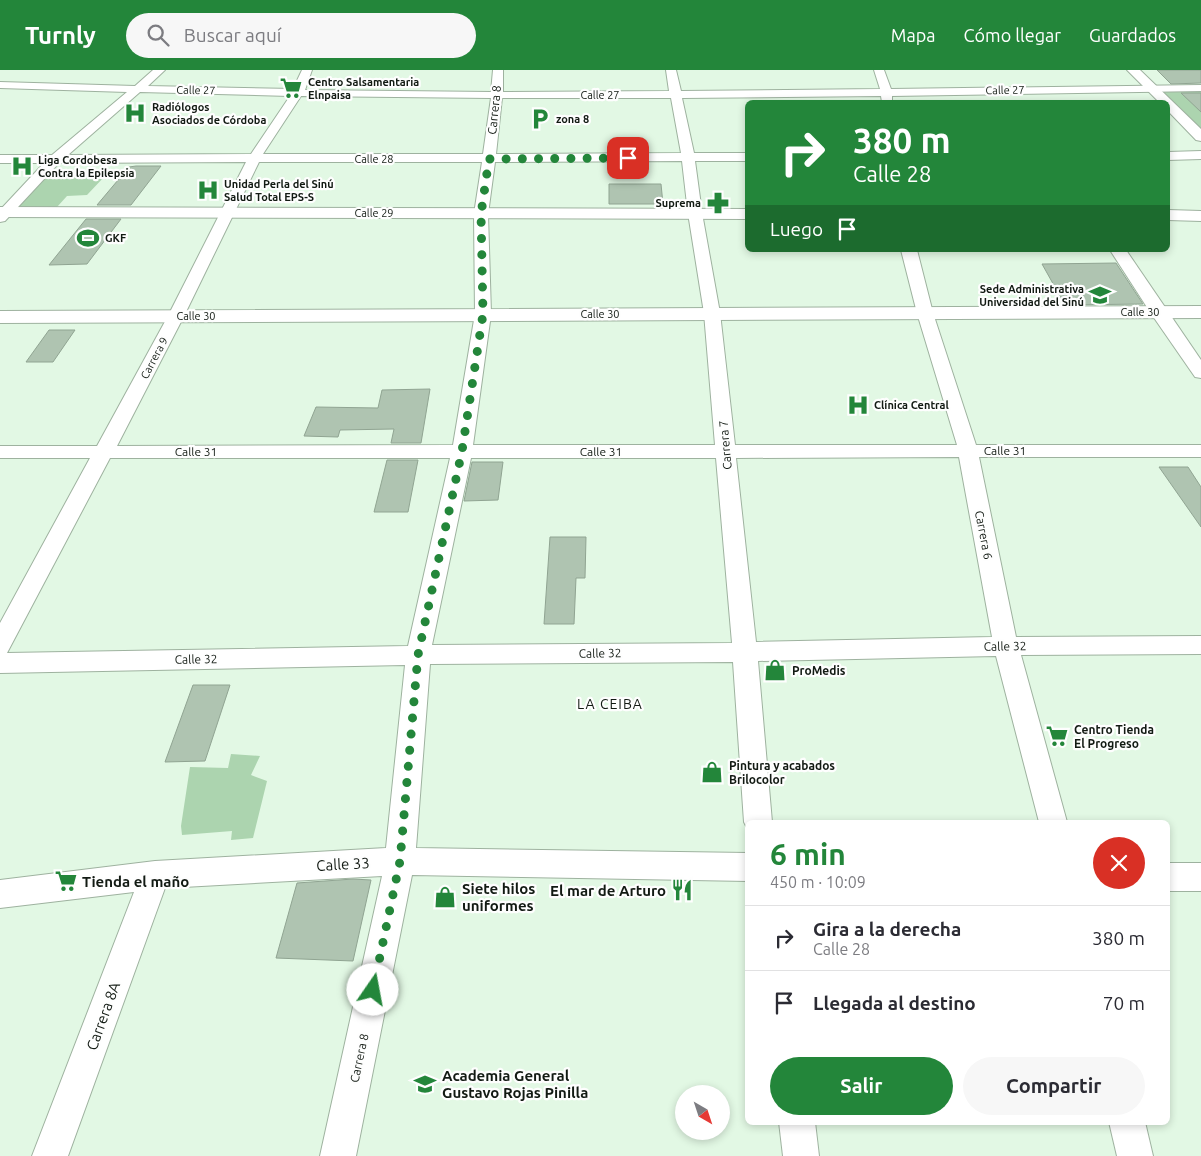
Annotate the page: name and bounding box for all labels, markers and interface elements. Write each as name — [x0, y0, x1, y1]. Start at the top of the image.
search box — [126, 13, 476, 58]
icon: search — [144, 21, 172, 49]
text: Turnly — [25, 22, 96, 49]
text: Buscar aquí — [184, 24, 281, 46]
text: Mapa — [891, 25, 936, 45]
text: Cómo llegar — [964, 25, 1061, 45]
text: Guardados — [1089, 25, 1176, 45]
supermarket icon: Centro Salsamentaria Elnpaisa — [278, 75, 304, 101]
place label: Centro Salsamentaria Elnpaisa — [308, 76, 419, 101]
street label: Calle 27 — [176, 84, 216, 96]
street label: Carrera 8 — [485, 84, 503, 135]
street label: Calle 27 — [985, 84, 1025, 96]
street label: Calle 27 — [580, 89, 620, 101]
hospital icon: Radiólogos Asociados de Córdoba — [122, 100, 148, 126]
place label: Radiólogos Asociados de Córdoba — [152, 101, 266, 126]
parking icon: zona 8 — [527, 106, 553, 132]
place label: zona 8 — [556, 113, 589, 125]
icon: right — [770, 120, 835, 185]
text: 380 m — [853, 120, 951, 160]
pin — [607, 137, 649, 179]
icon: arrive — [614, 144, 642, 172]
hospital icon: Liga Cordobesa Contra la Epilepsia — [9, 153, 35, 179]
street label: Calle 28 — [354, 153, 394, 165]
place label: Liga Cordobesa Contra la Epilepsia — [38, 154, 134, 179]
text: Calle 28 — [853, 161, 931, 186]
hospital icon: Unidad Perla del Sinú Salud Total EPS-S — [195, 177, 221, 203]
place label: Unidad Perla del Sinú Salud Total EPS-S — [224, 178, 334, 203]
pharmacy icon: Suprema — [705, 190, 731, 216]
place label: Suprema — [656, 197, 701, 209]
street label: Calle 29 — [354, 207, 394, 219]
icon: arrive — [833, 215, 861, 243]
text: Luego — [770, 218, 823, 240]
sports icon: GKF — [75, 225, 101, 251]
place label: GKF — [105, 232, 126, 244]
school or university icon: Sede Administrativa Universidad del Sinú — [1087, 282, 1113, 308]
place label: Sede Administrativa Universidad del Sinú — [979, 283, 1084, 308]
street label: Calle 30 — [1120, 306, 1160, 318]
street label: Calle 30 — [580, 308, 620, 320]
street label: Calle 30 — [176, 310, 216, 322]
street label: Carrera 9 — [138, 335, 170, 381]
hospital icon: Clínica Central — [845, 392, 871, 418]
place label: Clínica Central — [874, 399, 950, 411]
street label: Carrera 7 — [716, 420, 734, 470]
street label: Calle 31 — [984, 444, 1026, 457]
street label: Calle 31 — [175, 445, 217, 458]
street label: Calle 31 — [580, 445, 622, 458]
street label: Carrera 6 — [973, 509, 995, 561]
street label: Calle 32 — [984, 639, 1026, 653]
street label: Calle 32 — [579, 646, 621, 660]
street label: Calle 32 — [175, 652, 217, 666]
shop icon: ProMedis — [762, 657, 788, 683]
place label: ProMedis — [792, 664, 846, 677]
district label: LA CEIBA — [577, 696, 643, 712]
supermarket icon: Centro Tienda El Progreso — [1044, 723, 1070, 749]
place label: Centro Tienda El Progreso — [1074, 723, 1154, 750]
shop icon: Pintura y acabados Brilocolor — [699, 759, 725, 785]
place label: Pintura y acabados Brilocolor — [729, 759, 835, 786]
text: 6 min — [770, 837, 846, 871]
button: close — [1093, 837, 1145, 889]
street label: Calle 33 — [316, 854, 370, 874]
supermarket icon: Tienda el maño — [53, 868, 79, 894]
place label: Tienda el maño — [82, 873, 189, 890]
text: 450 m · 10:09 — [770, 873, 866, 891]
restaurant icon: El mar de Arturo — [669, 877, 695, 903]
place label: Siete hilos uniformes — [462, 880, 535, 914]
place label: El mar de Arturo — [550, 882, 666, 899]
shop icon: Siete hilos uniformes — [432, 884, 458, 910]
text: Gira a la derecha — [813, 918, 961, 940]
icon: right — [770, 924, 798, 952]
text: 380 m — [1092, 927, 1145, 949]
text: Calle 28 — [813, 940, 870, 958]
position arrow — [346, 963, 398, 1015]
street label: Carrera 8A — [83, 979, 123, 1053]
icon: arrive — [770, 989, 798, 1017]
text: Llegada al destino — [813, 992, 976, 1014]
text: 70 m — [1103, 992, 1145, 1014]
street label: Carrera 8 — [347, 1032, 371, 1084]
button: Salir — [770, 1057, 953, 1115]
button: Compartir — [963, 1057, 1145, 1115]
place label: Academia General Gustavo Rojas Pinilla — [442, 1067, 588, 1101]
school or university icon: Academia General Gustavo Rojas Pinilla — [412, 1071, 438, 1097]
north arrow — [675, 1085, 730, 1140]
map controls — [675, 1085, 730, 1140]

